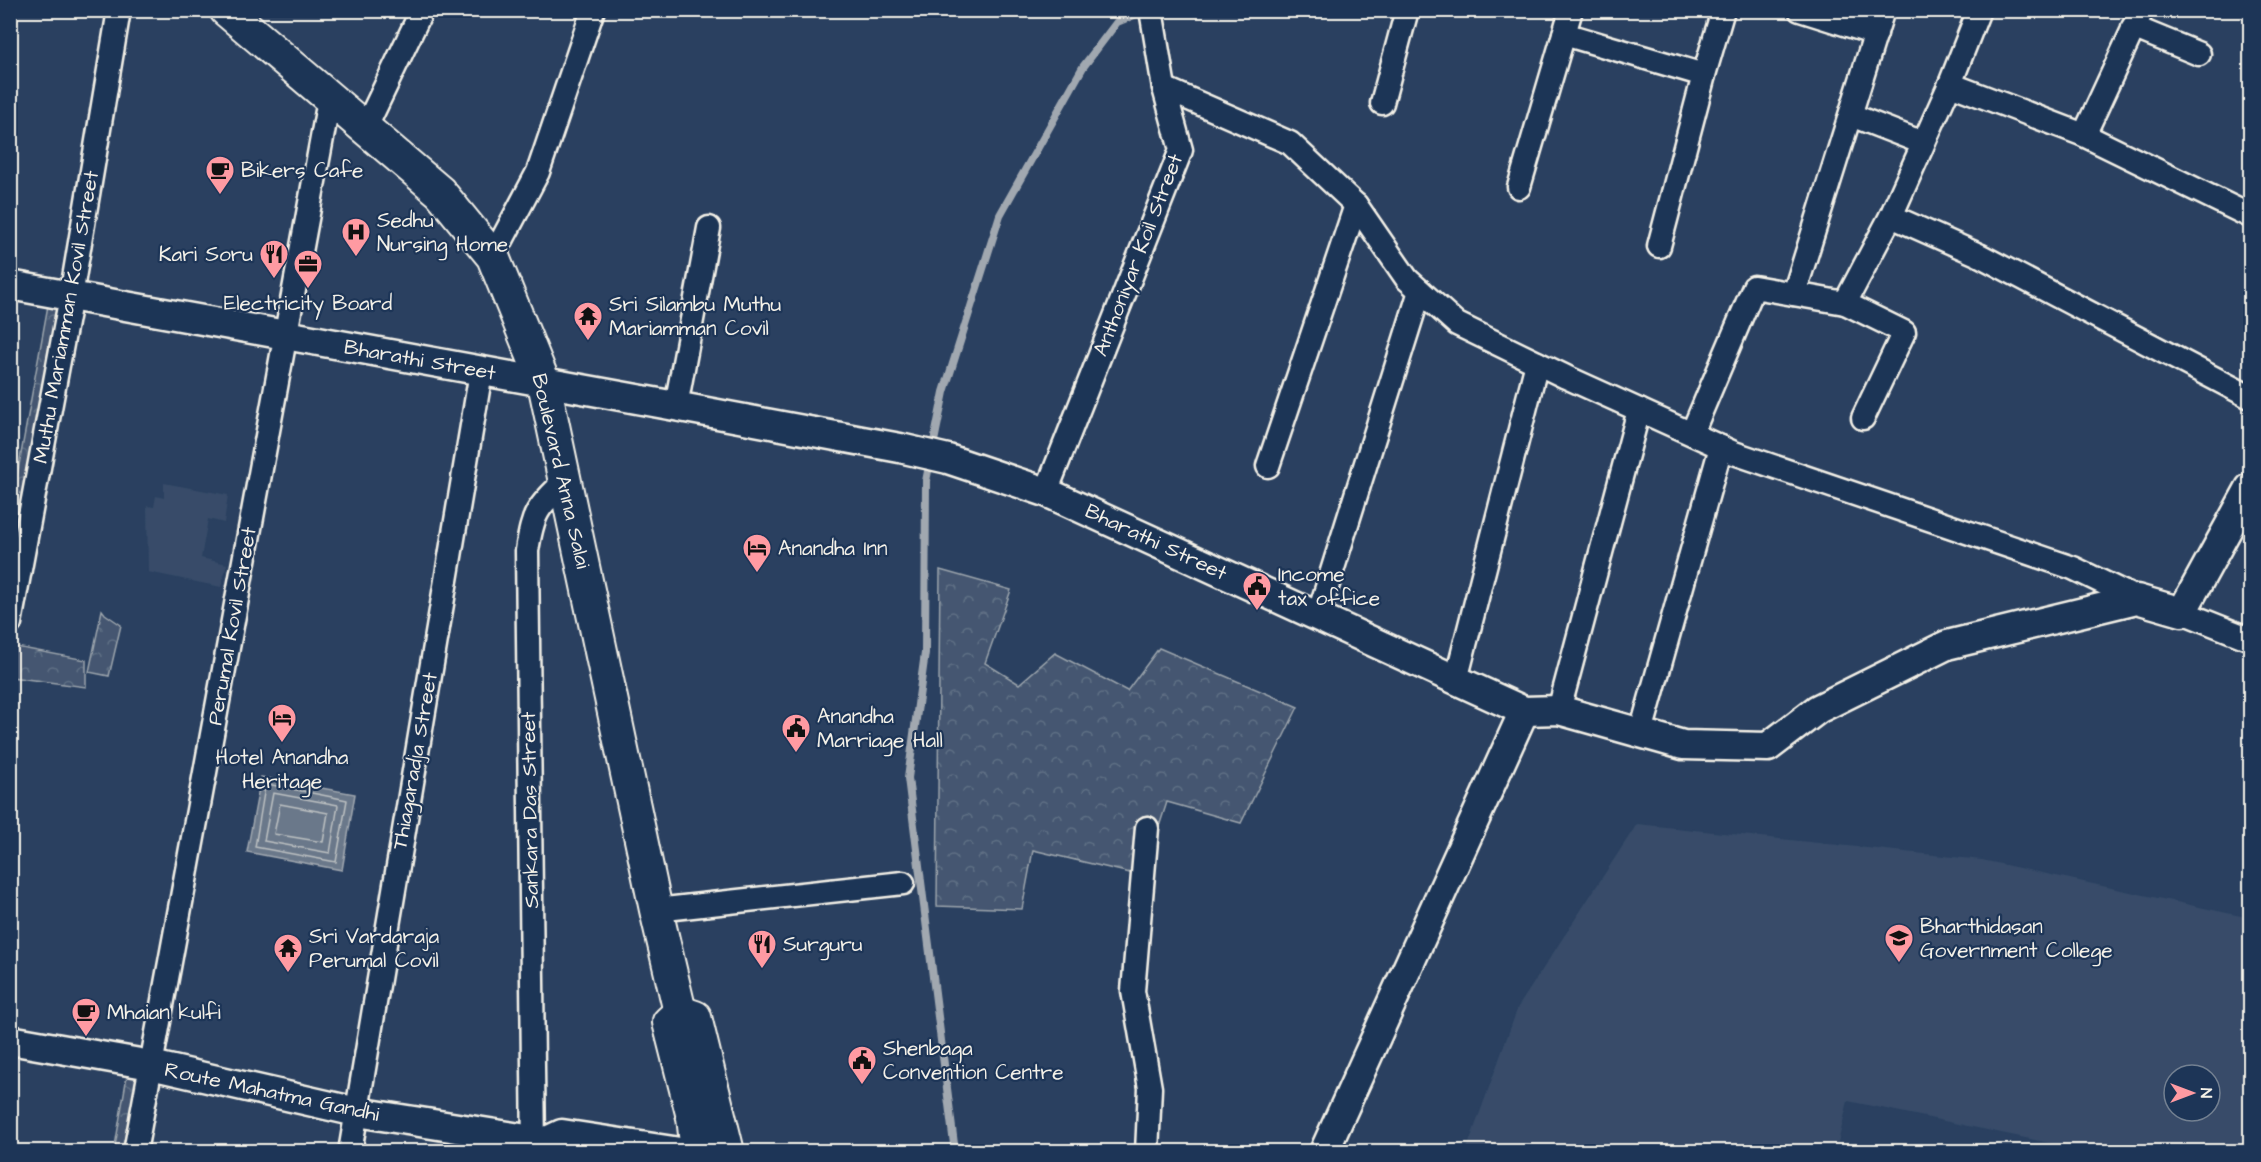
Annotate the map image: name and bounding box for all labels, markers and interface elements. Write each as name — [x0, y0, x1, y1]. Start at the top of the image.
street label: Anthoniyar Koil Street — [1086, 149, 1192, 361]
cafe icon: Bikers Cafe — [204, 154, 236, 196]
place label: Bikers Cafe — [241, 156, 363, 185]
street label: Muthu Mariamman Kovil Street — [26, 168, 106, 466]
place label: Sedhu Nursing Home — [377, 206, 508, 261]
hospital icon: Sedhu Nursing Home — [340, 216, 372, 258]
restaurant icon: Kari Soru — [258, 238, 290, 280]
place label: Kari Soru — [159, 240, 253, 269]
office icon: Electricity Board — [292, 248, 324, 290]
place label: Electricity Board — [224, 289, 392, 320]
place label: Sri Silambu Muthu Mariamman Covil — [609, 290, 781, 343]
temple icon: Sri Silambu Muthu Mariamman Covil — [572, 300, 604, 342]
street label: Bharathi Street — [342, 332, 499, 388]
street label: Boulevard Anna Salai — [524, 371, 598, 571]
street label: Bharathi Street — [1080, 496, 1232, 588]
street label: Perumal Kovil Street — [200, 524, 264, 727]
hotel icon: Anandha Inn — [741, 532, 773, 574]
place label: Anandha Inn — [778, 534, 888, 563]
place label: Income tax office — [1278, 560, 1380, 613]
public building icon: Income tax office — [1241, 570, 1273, 612]
street label: Thiagaradja Street — [385, 670, 447, 852]
hotel icon: Hotel Anandha Heritage — [266, 702, 298, 744]
place label: Anandha Marriage Hall — [817, 702, 943, 757]
street label: Sankara Das Street — [514, 711, 546, 909]
public building icon: Anandha Marriage Hall — [780, 712, 812, 754]
place label: Hotel Anandha Heritage — [215, 743, 349, 798]
place label: Bharthidasan Government College — [1920, 912, 2113, 967]
place label: Sri Vardaraja Perumal Covil — [309, 922, 440, 975]
school or university icon: Bharthidasan Government College — [1883, 922, 1915, 964]
restaurant icon: Surguru — [746, 928, 778, 970]
place label: Surguru — [783, 930, 863, 961]
temple icon: Sri Vardaraja Perumal Covil — [272, 932, 304, 974]
cafe icon: Mhaian kulfi — [70, 996, 102, 1038]
place label: Mhaian kulfi — [107, 998, 221, 1027]
place label: Shenbaga Convention Centre — [883, 1034, 1064, 1087]
public building icon: Shenbaga Convention Centre — [846, 1044, 878, 1086]
street label: Route Mahatma Gandhi — [162, 1055, 382, 1129]
north arrow — [2162, 1063, 2222, 1123]
text: N — [2195, 1088, 2217, 1098]

